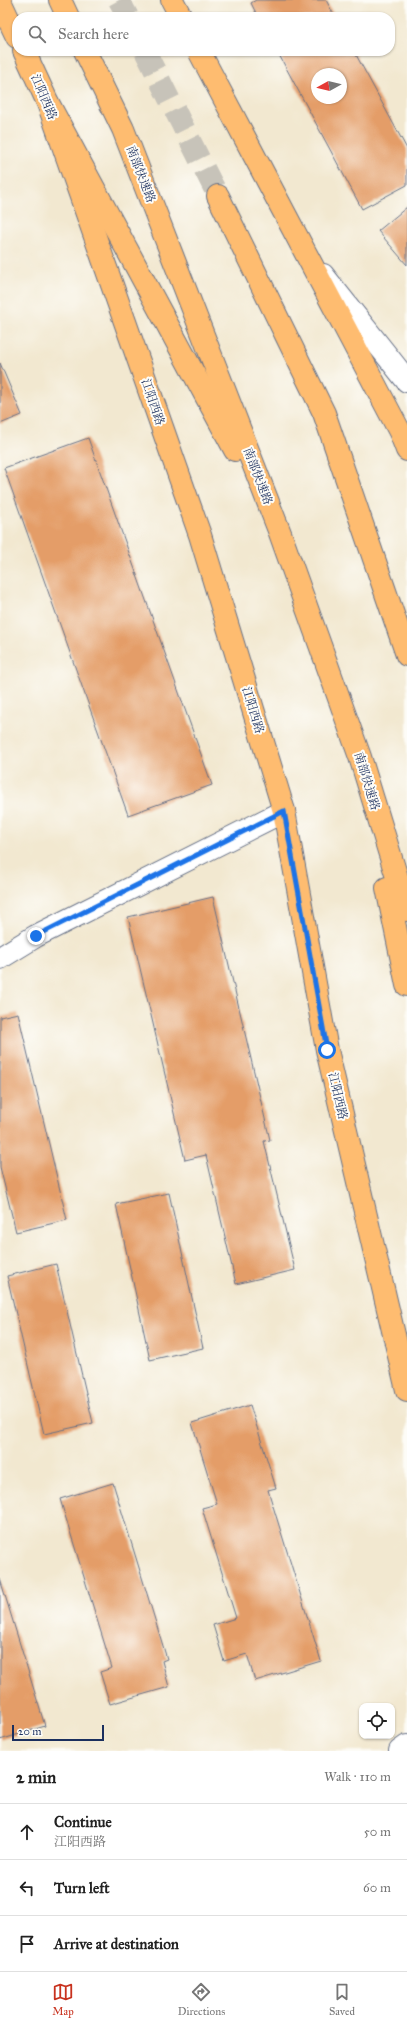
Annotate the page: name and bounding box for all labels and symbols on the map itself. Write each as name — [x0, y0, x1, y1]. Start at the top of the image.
north arrow — [311, 68, 347, 104]
street label: 江阳西路 — [28, 72, 60, 122]
street label: 南部快速路 — [124, 143, 158, 205]
street label: 江阳西路 — [139, 377, 167, 427]
street label: 南部快速路 — [241, 445, 275, 507]
street label: 江阳西路 — [239, 685, 267, 735]
street label: 南部快速路 — [352, 750, 382, 812]
route end — [27, 927, 45, 945]
route start — [318, 1041, 336, 1059]
street label: 江阳西路 — [326, 1071, 350, 1121]
scale bar — [12, 1723, 104, 1742]

